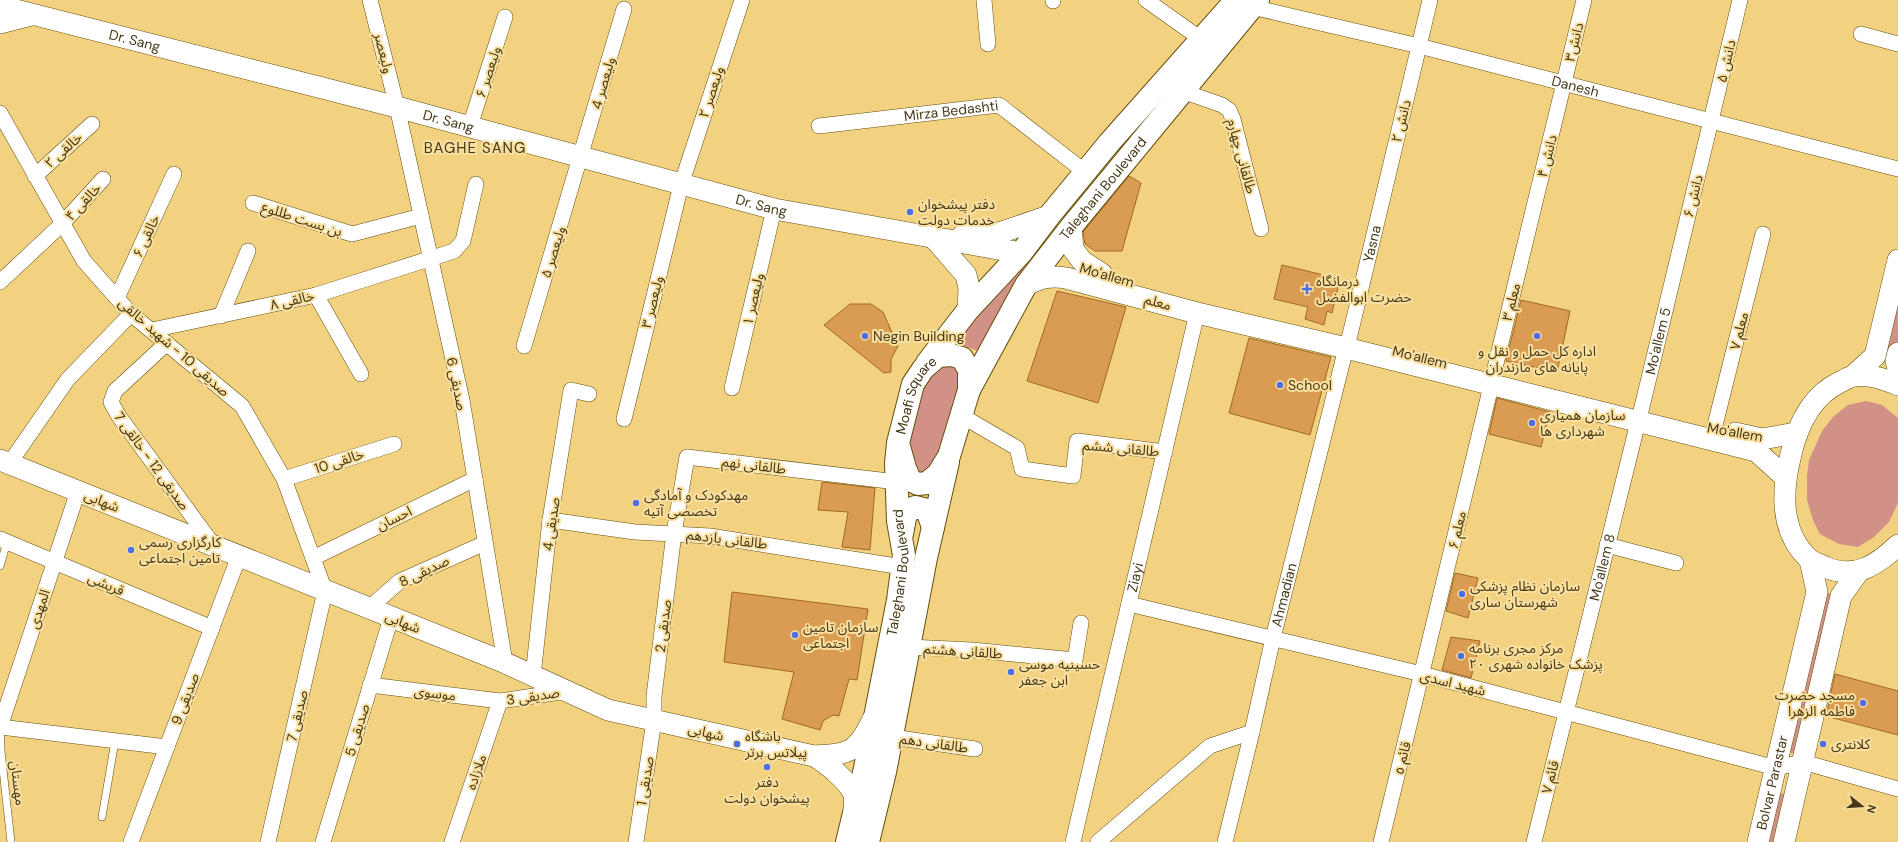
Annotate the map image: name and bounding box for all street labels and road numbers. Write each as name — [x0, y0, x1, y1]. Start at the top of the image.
street label: دانش٣ — [1560, 20, 1588, 63]
street label: Dr. Sang — [107, 25, 162, 55]
street label: ولیعصر — [370, 30, 398, 75]
street label: دانش ۵ — [1712, 38, 1740, 84]
street label: ولیعصر ۶ — [471, 44, 505, 100]
street label: ولیعصر 4 — [587, 55, 619, 111]
street label: ولیعصر ٢ — [694, 64, 728, 120]
street label: Danesh — [1550, 71, 1601, 101]
street label: Mirza Bedashti — [903, 96, 999, 125]
street label: دانش ٢ — [1387, 98, 1415, 144]
street label: Dr. Sang — [421, 105, 476, 137]
street label: طالقانی چهارم — [1221, 117, 1261, 196]
street label: خالقی ۲ — [40, 128, 86, 172]
street label: Taleghani Boulevard — [1055, 133, 1151, 244]
street label: دانش ۴ — [1533, 133, 1561, 179]
street label: دانش ۶ — [1679, 173, 1707, 219]
street label: خالقی ۴ — [61, 179, 105, 225]
street label: Dr. Sang — [734, 190, 789, 220]
street label: بن بست طللوع — [259, 197, 345, 243]
street label: خالقی ۶ — [128, 212, 164, 260]
street label: Yasna — [1359, 223, 1385, 264]
street label: ولیعصر ۵ — [537, 224, 569, 280]
street label: Mo'allem — [1078, 259, 1136, 291]
street label: ولیعصر ١ — [738, 271, 768, 327]
street label: ولیعصر ٣ — [637, 274, 667, 330]
street label: معلم ۳ — [1498, 281, 1526, 323]
street label: خالقی ۸ — [268, 286, 316, 314]
street label: معلم — [1142, 290, 1173, 316]
street label: صدیقی 10 - شهید خالقی — [115, 294, 234, 401]
street label: Mo'allem 5 — [1641, 306, 1675, 376]
street label: معلم ٧ — [1726, 310, 1754, 352]
street label: Mo'allem — [1391, 341, 1449, 373]
street label: Moafi Square — [892, 352, 940, 436]
street label: صدیقی 6 — [443, 356, 471, 413]
street label: صدیقی 12 - خالقی 7 — [110, 408, 194, 514]
street label: Mo'allem — [1706, 418, 1764, 446]
street label: طالقانی ششم — [1082, 436, 1160, 462]
street label: خالقی 10 — [312, 445, 366, 477]
street label: طالقانی نهم — [721, 452, 787, 480]
street label: شهابی — [82, 486, 122, 516]
street label: صدیقی 4 — [538, 496, 564, 552]
street label: احسان — [373, 502, 415, 534]
street label: Taleghani Boulevard — [882, 509, 913, 637]
street label: معلم ۶ — [1444, 509, 1472, 551]
street label: طالقانی یازدهم — [685, 525, 769, 555]
street label: Mo'allem 8 — [1585, 532, 1619, 603]
street label: صدیقی 8 — [396, 551, 452, 591]
street label: Ziayi — [1123, 561, 1147, 594]
street label: Ahmadian — [1267, 561, 1301, 629]
street label: قریشی — [85, 568, 127, 600]
street label: المهدی — [24, 587, 54, 631]
street label: صدیقی 2 — [651, 598, 675, 654]
street label: شهابی — [383, 607, 423, 637]
street label: طالقانی هشتم — [923, 639, 1003, 665]
street label: شهید اسدی — [1418, 666, 1488, 700]
street label: صدیقی 9 — [167, 670, 203, 727]
street label: موسوی — [413, 681, 457, 705]
street label: صدیقی 3 — [505, 683, 561, 709]
street label: صدیقی 7 — [282, 688, 312, 744]
street label: صدیقی 5 — [341, 701, 374, 758]
street label: شهابی — [686, 719, 726, 745]
street label: طالقانی دهم — [899, 729, 969, 759]
street label: Bolvar Parastar — [1752, 733, 1792, 832]
street label: قائم ٥ — [1389, 739, 1417, 777]
street label: ملازاده — [462, 752, 490, 792]
street label: صدیقی 1 — [632, 755, 658, 807]
street label: قائم ٧ — [1537, 758, 1565, 796]
street label: مهستان — [6, 759, 30, 807]

